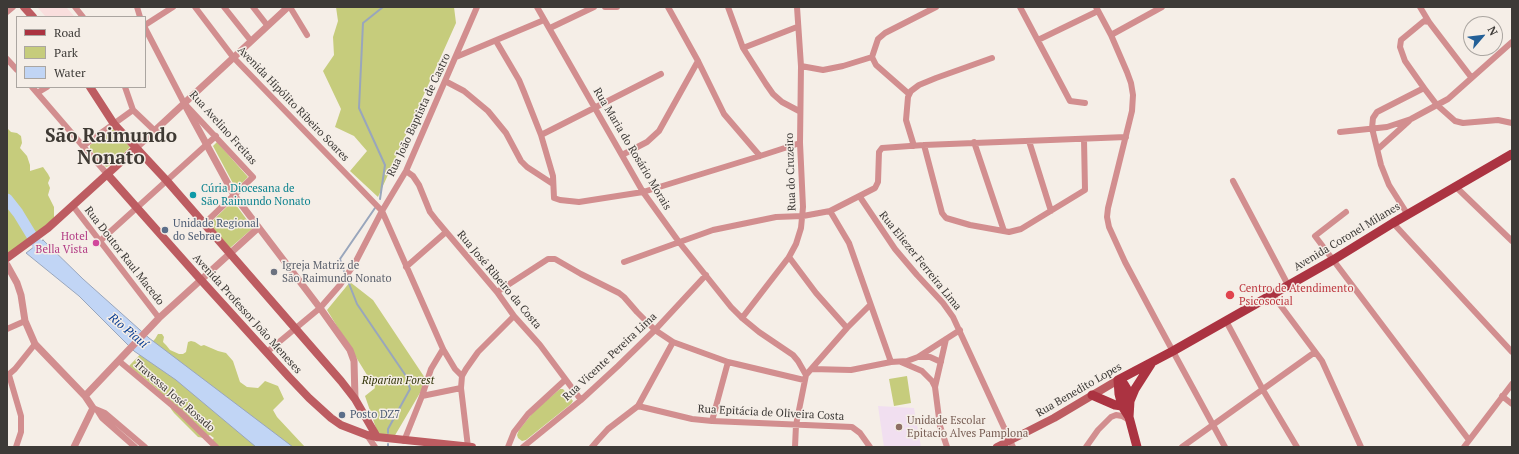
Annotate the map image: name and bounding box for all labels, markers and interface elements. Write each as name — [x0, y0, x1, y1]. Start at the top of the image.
legend — [16, 16, 146, 88]
north arrow — [1463, 16, 1503, 56]
text: N — [1485, 24, 1501, 38]
text: Road — [54, 25, 81, 40]
street label: Avenida Hipólito Ribeiro Soares — [234, 44, 352, 164]
text: Park — [54, 45, 78, 60]
street label: Rua João Baptista de Castro — [385, 51, 453, 179]
text: Water — [54, 65, 86, 80]
street label: Rua Maria do Rosário Morais — [590, 86, 674, 212]
street label: Rua Avelino Freitas — [186, 88, 260, 168]
district label: São Raimundo Nonato — [45, 126, 177, 170]
street label: Rua do Cruzeiro — [783, 133, 799, 211]
place label: Cúria Diocesana de São Raimundo Nonato — [201, 182, 311, 208]
marker: Cúria Diocesana de São Raimundo Nonato — [188, 190, 198, 200]
street label: Avenida Coronel Milanes — [1291, 200, 1403, 274]
street label: Rua Doutor Raul Macedo — [81, 204, 167, 308]
street label: Rua Eliezer Ferreira Lima — [876, 209, 964, 313]
place label: Unidade Regional do Sebrae — [173, 217, 259, 243]
marker: Unidade Regional do Sebrae — [160, 225, 170, 235]
street label: Rua José Ribeiro da Costa — [454, 228, 544, 332]
place label: Hotel Bella Vista — [36, 230, 88, 256]
marker: Hotel Bella Vista — [91, 238, 101, 248]
street label: Avenida Professor João Meneses — [190, 251, 304, 377]
place label: Igreja Matriz de São Raimundo Nonato — [282, 259, 392, 285]
marker: Igreja Matriz de São Raimundo Nonato — [269, 267, 279, 277]
place label: Centro de Atendimento Psicosocial — [1239, 282, 1354, 308]
marker: Centro de Atendimento Psicosocial — [1224, 289, 1236, 301]
street label: Rua Vicente Pereira Lima — [560, 310, 660, 404]
water label: Rio Piauí — [106, 311, 150, 351]
street label: Travessa José Rosado — [131, 357, 217, 435]
street label: Rua Benedito Lopes — [1034, 360, 1124, 420]
park label: Riparian Forest — [362, 374, 434, 388]
street label: Rua Epitácia de Oliveira Costa — [697, 403, 845, 423]
place label: Posto DZ7 — [350, 408, 400, 422]
marker: Posto DZ7 — [337, 410, 347, 420]
place label: Unidade Escolar Epitacio Alves Pamplona — [907, 414, 1028, 440]
marker: Unidade Escolar Epitacio Alves Pamplona — [894, 422, 904, 432]

